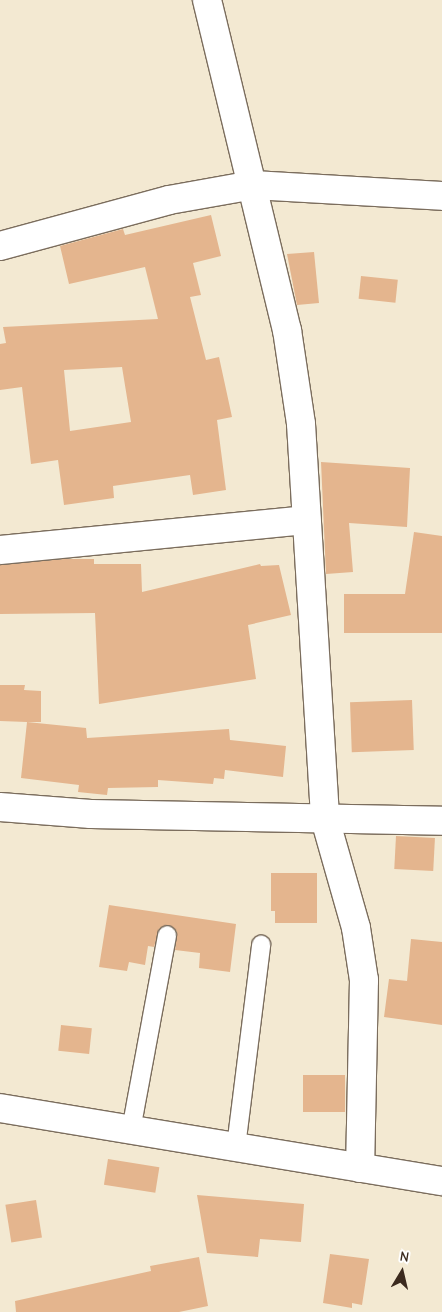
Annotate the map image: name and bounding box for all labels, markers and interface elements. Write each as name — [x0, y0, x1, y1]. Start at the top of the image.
north arrow — [377, 1247, 427, 1297]
text: N — [399, 1248, 410, 1266]

